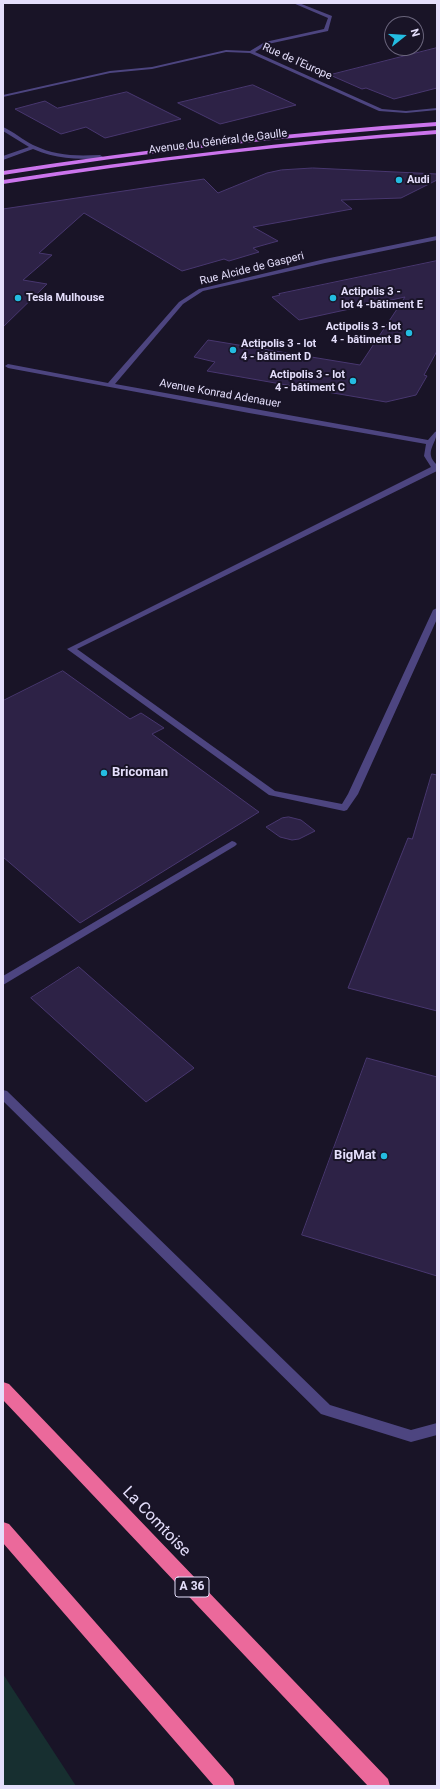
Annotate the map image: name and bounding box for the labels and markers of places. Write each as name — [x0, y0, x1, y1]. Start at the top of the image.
place label: Audi — [407, 173, 430, 187]
marker: Audi — [394, 175, 404, 185]
place label: Actipolis 3 - lot 4 -bâtiment E — [341, 285, 423, 311]
place label: Tesla Mulhouse — [26, 291, 104, 305]
marker: Tesla Mulhouse — [13, 293, 23, 303]
marker: Actipolis 3 - lot 4 -bâtiment E — [328, 293, 338, 303]
place label: Actipolis 3 - lot 4 - bâtiment B — [326, 320, 401, 346]
marker: Actipolis 3 - lot 4 - bâtiment B — [404, 328, 414, 338]
place label: Actipolis 3 - lot 4 - bâtiment D — [241, 337, 316, 363]
marker: Actipolis 3 - lot 4 - bâtiment D — [228, 345, 238, 355]
place label: Actipolis 3 - lot 4 - bâtiment C — [270, 368, 345, 394]
marker: Actipolis 3 - lot 4 - bâtiment C — [348, 376, 358, 386]
place label: Bricoman — [112, 765, 168, 781]
marker: Bricoman — [99, 768, 109, 778]
place label: BigMat — [334, 1148, 376, 1164]
marker: BigMat — [379, 1151, 389, 1161]

